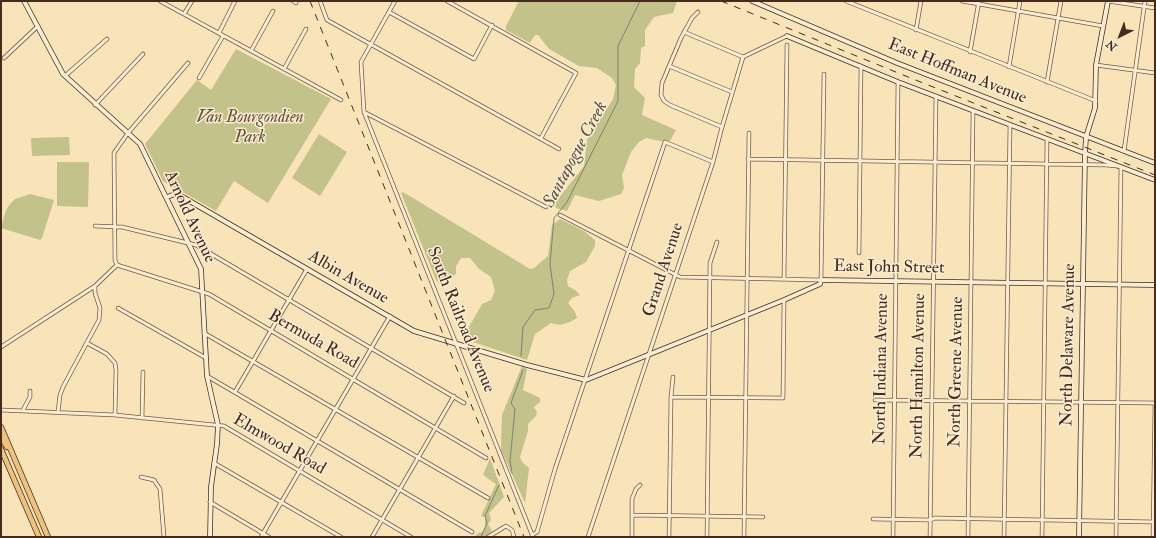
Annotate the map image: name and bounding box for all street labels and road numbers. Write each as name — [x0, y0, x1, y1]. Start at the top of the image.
street label: East Hoffman Avenue — [885, 35, 1029, 109]
street label: Arnold Avenue — [159, 168, 219, 266]
street label: Grand Avenue — [639, 220, 689, 320]
street label: South Railroad Avenue — [422, 244, 498, 396]
street label: Albin Avenue — [304, 247, 392, 309]
street label: East John Street — [833, 257, 945, 279]
street label: North Delaware Avenue — [1057, 263, 1081, 427]
street label: North Indiana Avenue — [870, 293, 894, 445]
street label: North Hamilton Avenue — [907, 293, 931, 459]
street label: North Greene Avenue — [945, 296, 969, 448]
street label: Bermuda Road — [264, 306, 362, 374]
street label: Elmwood Road — [229, 410, 329, 480]

